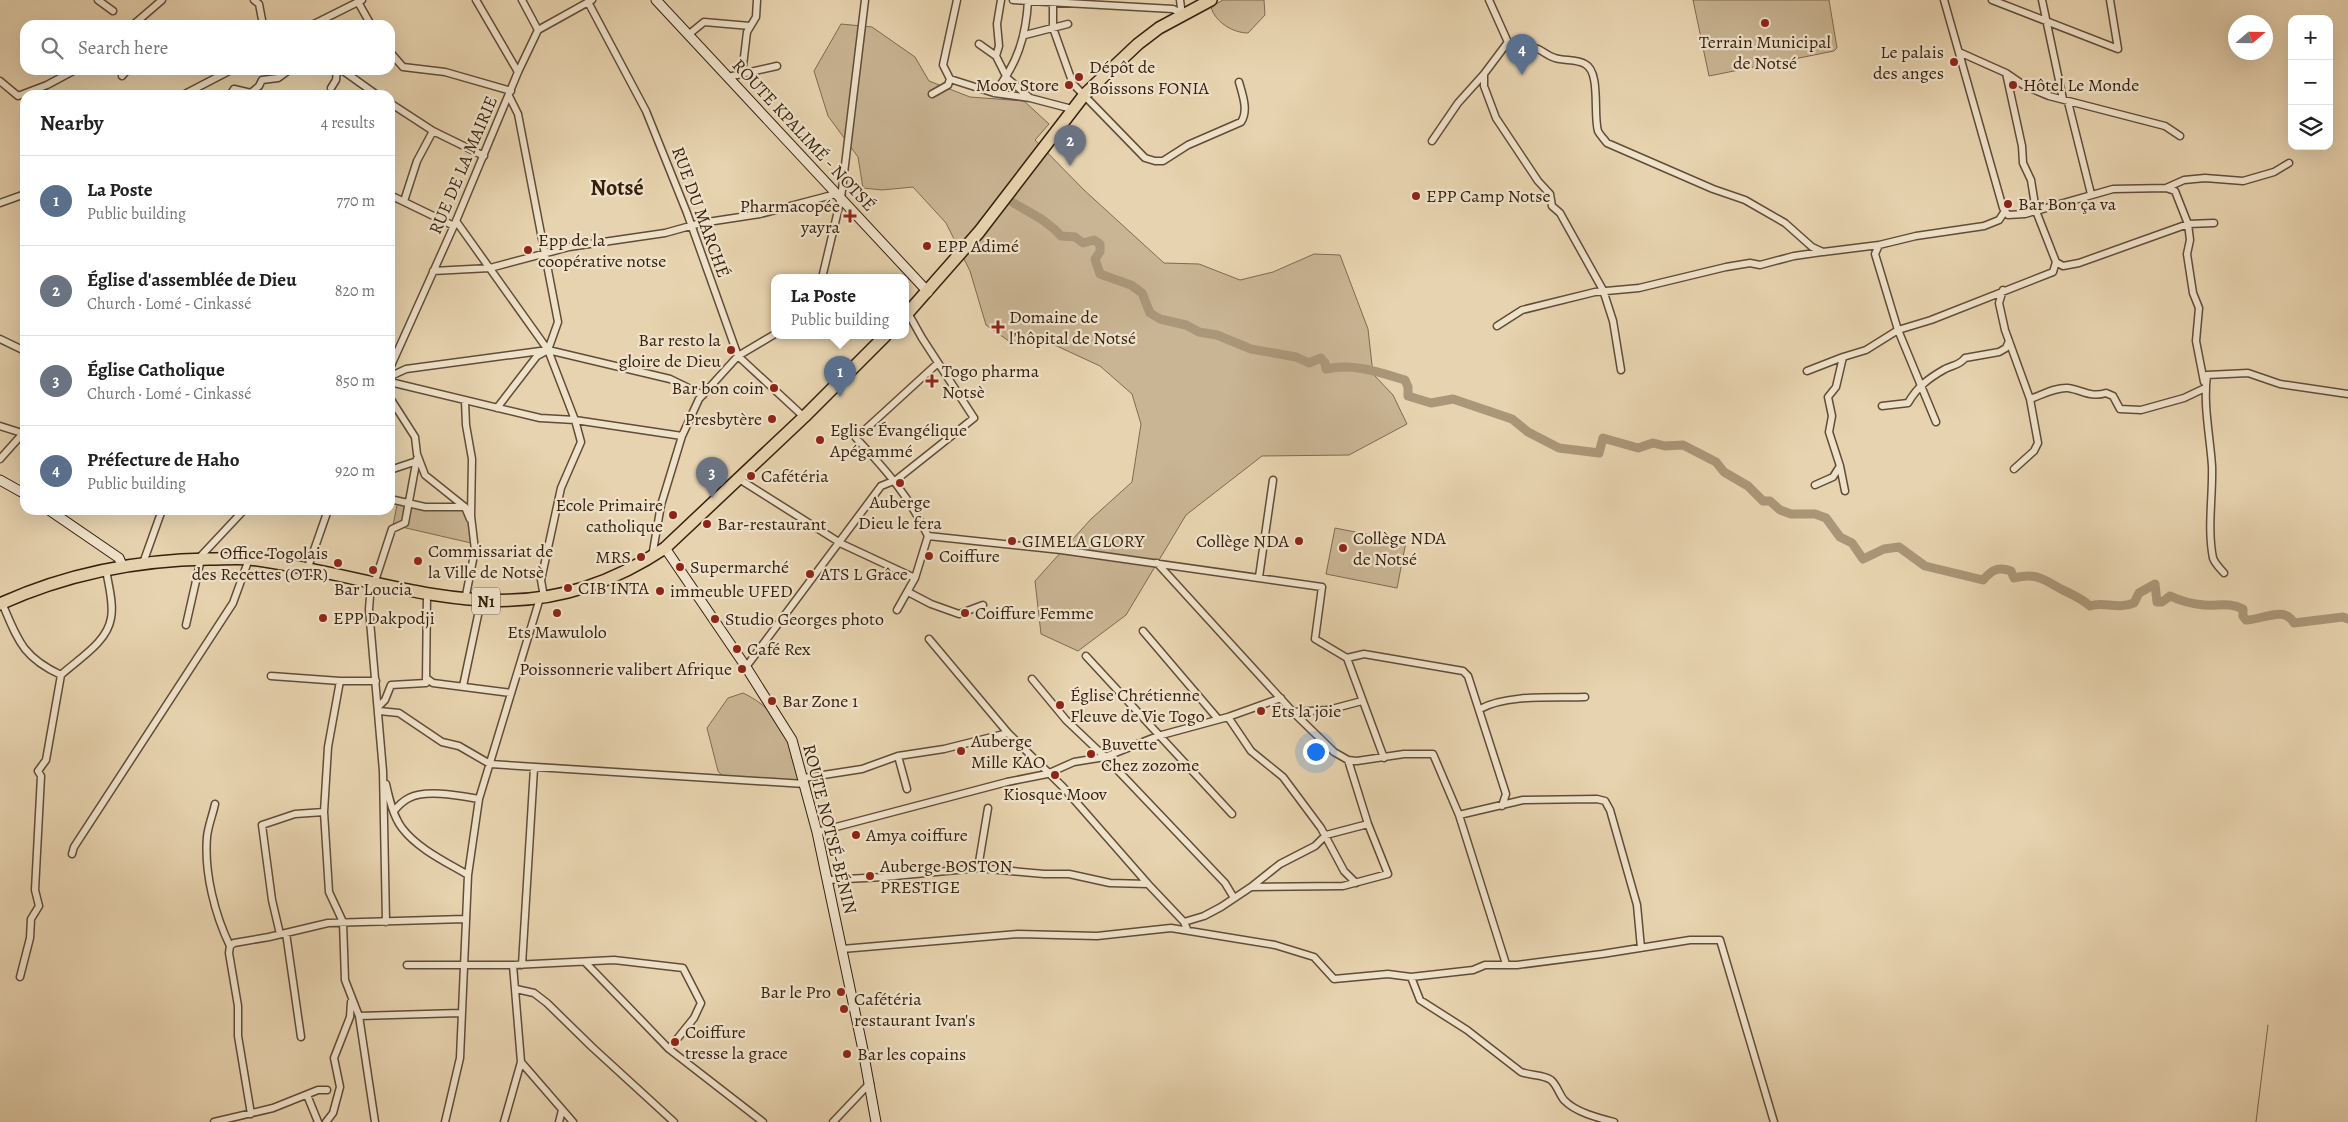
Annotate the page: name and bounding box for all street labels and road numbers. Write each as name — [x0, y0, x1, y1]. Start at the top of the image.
street label: ROUTE KPALIMÉ - NOTSÉ — [727, 54, 881, 216]
street label: RUE DE LA MAIRIE — [423, 92, 503, 238]
street label: RUE DU MARCHÉ — [666, 143, 736, 281]
road number: N1 — [472, 588, 500, 614]
street label: ROUTE NOTSÉ-BÉNIN — [797, 742, 863, 917]

